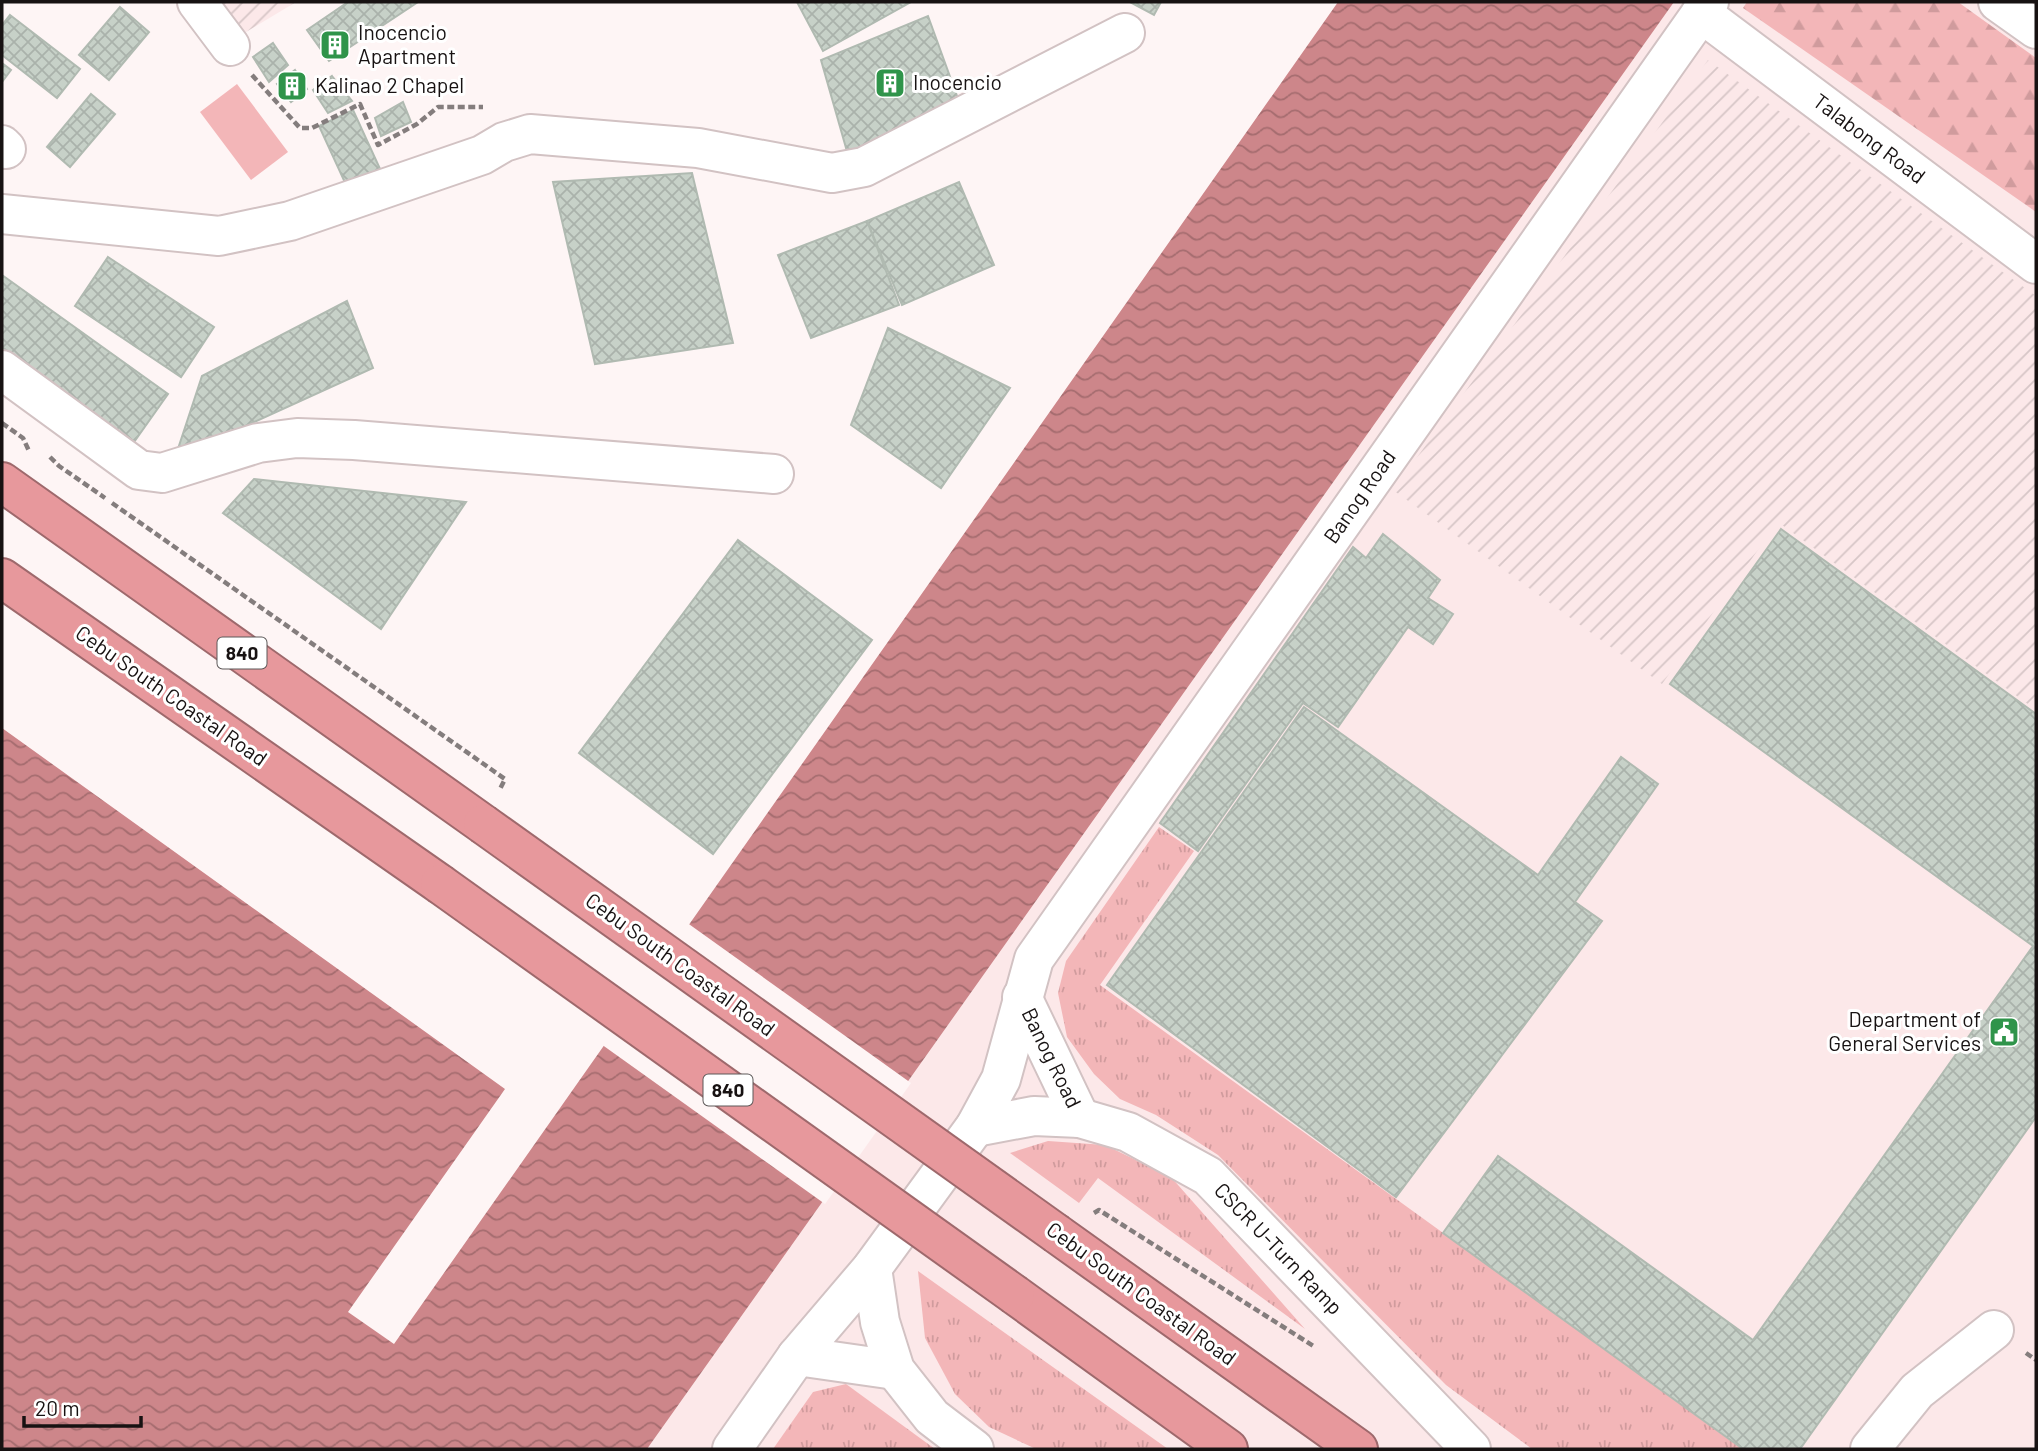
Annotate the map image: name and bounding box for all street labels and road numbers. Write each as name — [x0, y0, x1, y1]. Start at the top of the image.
street label: Talabong Road — [1809, 88, 1931, 188]
street label: Banog Road — [1317, 445, 1400, 548]
street label: Cebu South Coastal Road — [71, 619, 272, 770]
road number: 840 — [218, 638, 266, 668]
street label: Cebu South Coastal Road — [581, 887, 780, 1041]
street label: Banog Road — [1017, 1003, 1087, 1111]
road number: 840 — [704, 1074, 752, 1106]
street label: CSCR U-Turn Ramp — [1210, 1177, 1348, 1319]
street label: Cebu South Coastal Road — [1042, 1216, 1241, 1370]

